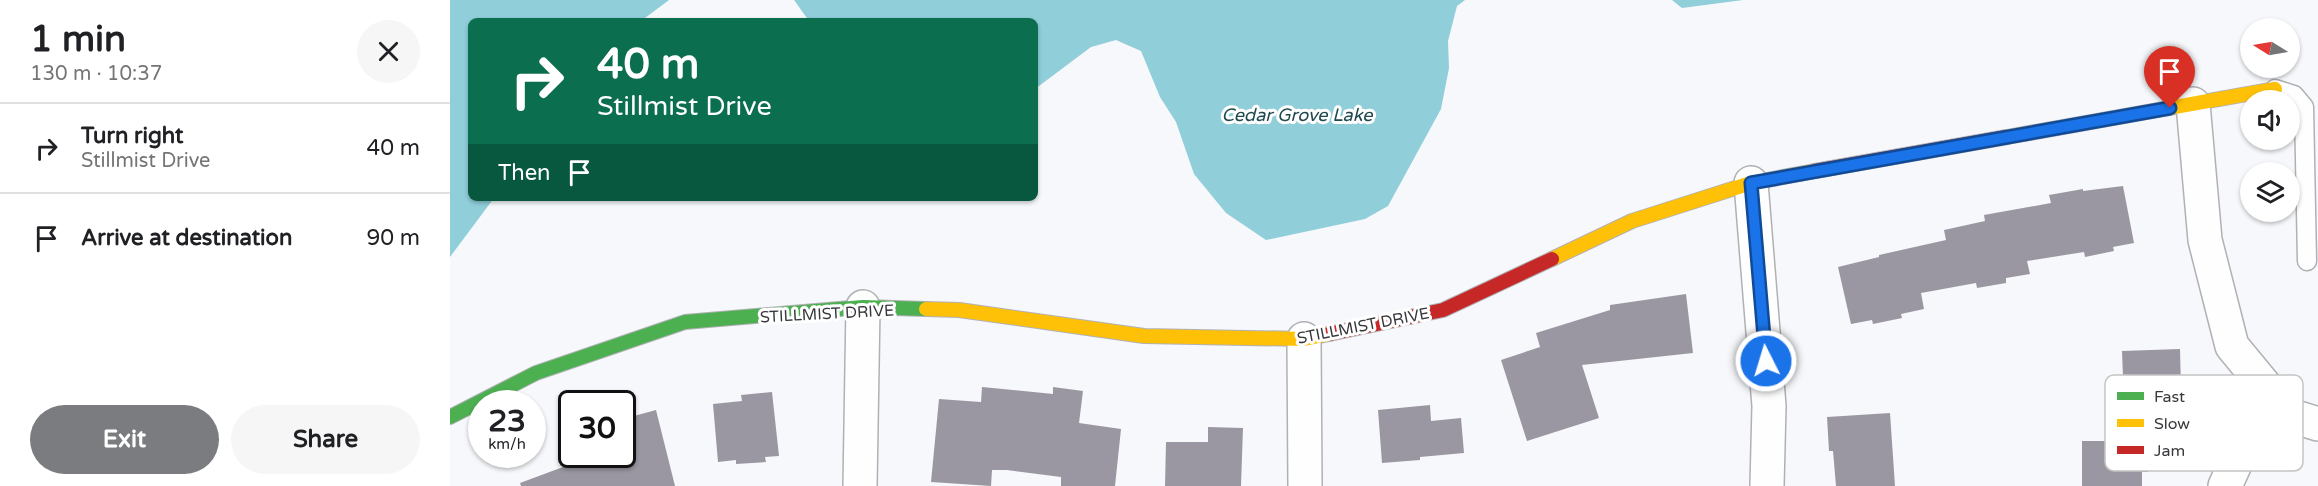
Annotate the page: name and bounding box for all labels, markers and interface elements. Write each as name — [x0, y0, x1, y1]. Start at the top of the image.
text: 1 min — [30, 18, 126, 61]
north arrow — [2240, 18, 2300, 78]
map controls — [2240, 18, 2300, 222]
button: close — [357, 20, 420, 83]
text: 40 m — [597, 39, 699, 90]
icon: right — [498, 42, 576, 120]
pin — [2144, 46, 2195, 108]
icon: arrive — [2153, 55, 2186, 88]
text: 130 m · 10:37 — [30, 62, 162, 86]
text: Stillmist Drive — [597, 90, 772, 123]
button: sound — [2240, 90, 2300, 150]
water label: Cedar Grove Lake — [1221, 104, 1373, 126]
text: Turn right — [81, 123, 183, 149]
icon: right — [30, 132, 63, 165]
text: 40 m — [366, 135, 420, 161]
text: Stillmist Drive — [81, 149, 210, 173]
icon: arrive — [563, 156, 596, 189]
text: Then — [498, 160, 551, 186]
button: layers — [2240, 162, 2300, 222]
icon: arrive — [30, 222, 63, 255]
text: Arrive at destination — [81, 225, 292, 251]
text: 90 m — [366, 225, 420, 251]
street label: STILLMIST DRIVE — [759, 300, 895, 328]
street label: STILLMIST DRIVE — [1295, 303, 1431, 349]
position arrow — [1734, 329, 1798, 393]
legend — [2105, 375, 2303, 471]
text: Fast — [2154, 387, 2185, 407]
speed limit sign: 30 — [558, 390, 636, 468]
text: 23 — [488, 403, 526, 440]
button: Exit — [30, 405, 219, 474]
button: Share — [231, 405, 420, 474]
text: Slow — [2154, 414, 2190, 434]
text: km/h — [488, 435, 526, 453]
text: Jam — [2154, 441, 2185, 461]

